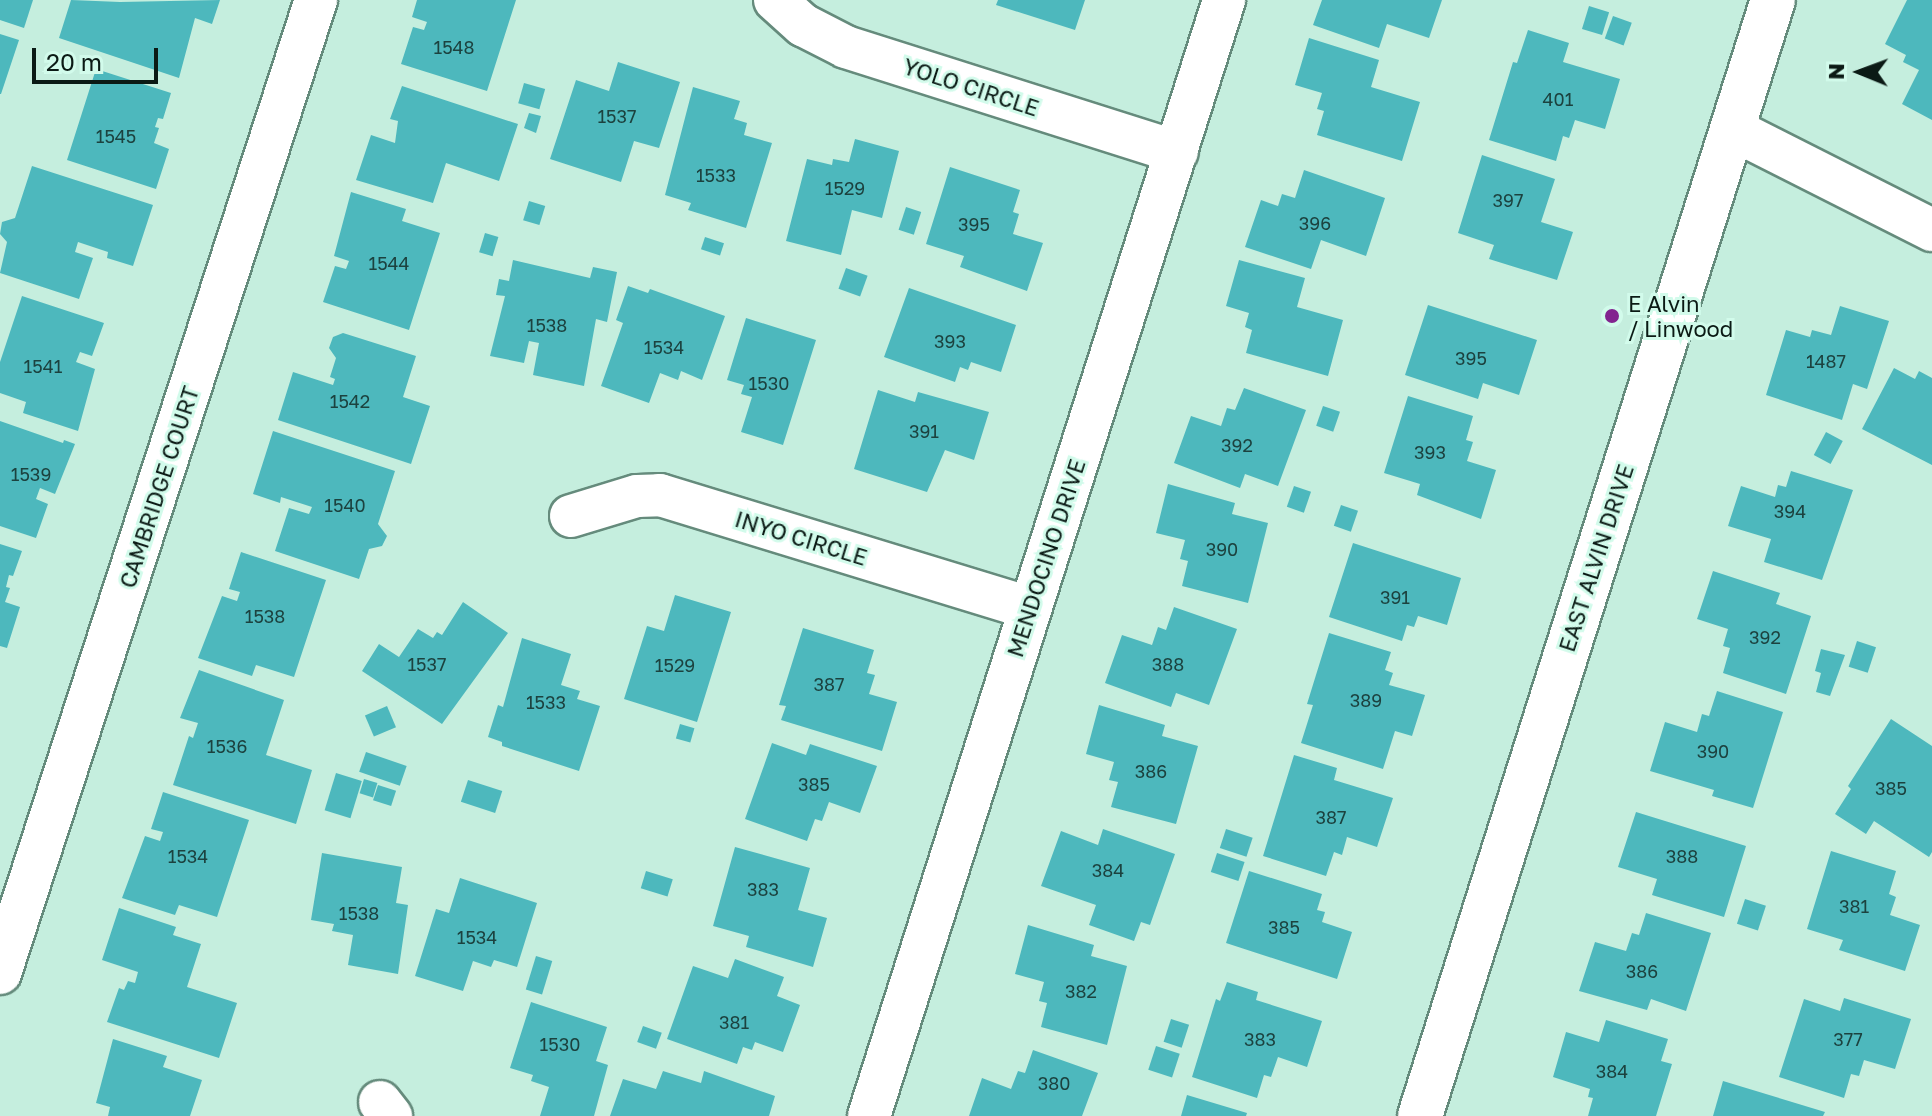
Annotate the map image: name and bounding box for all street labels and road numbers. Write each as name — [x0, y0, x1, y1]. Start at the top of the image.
street label: YOLO CIRCLE — [900, 53, 1042, 121]
street label: CAMBRIDGE COURT — [114, 383, 204, 591]
street label: MENDOCINO DRIVE — [1002, 456, 1090, 660]
street label: EAST ALVIN DRIVE — [1553, 461, 1639, 655]
street label: INYO CIRCLE — [732, 505, 870, 571]

